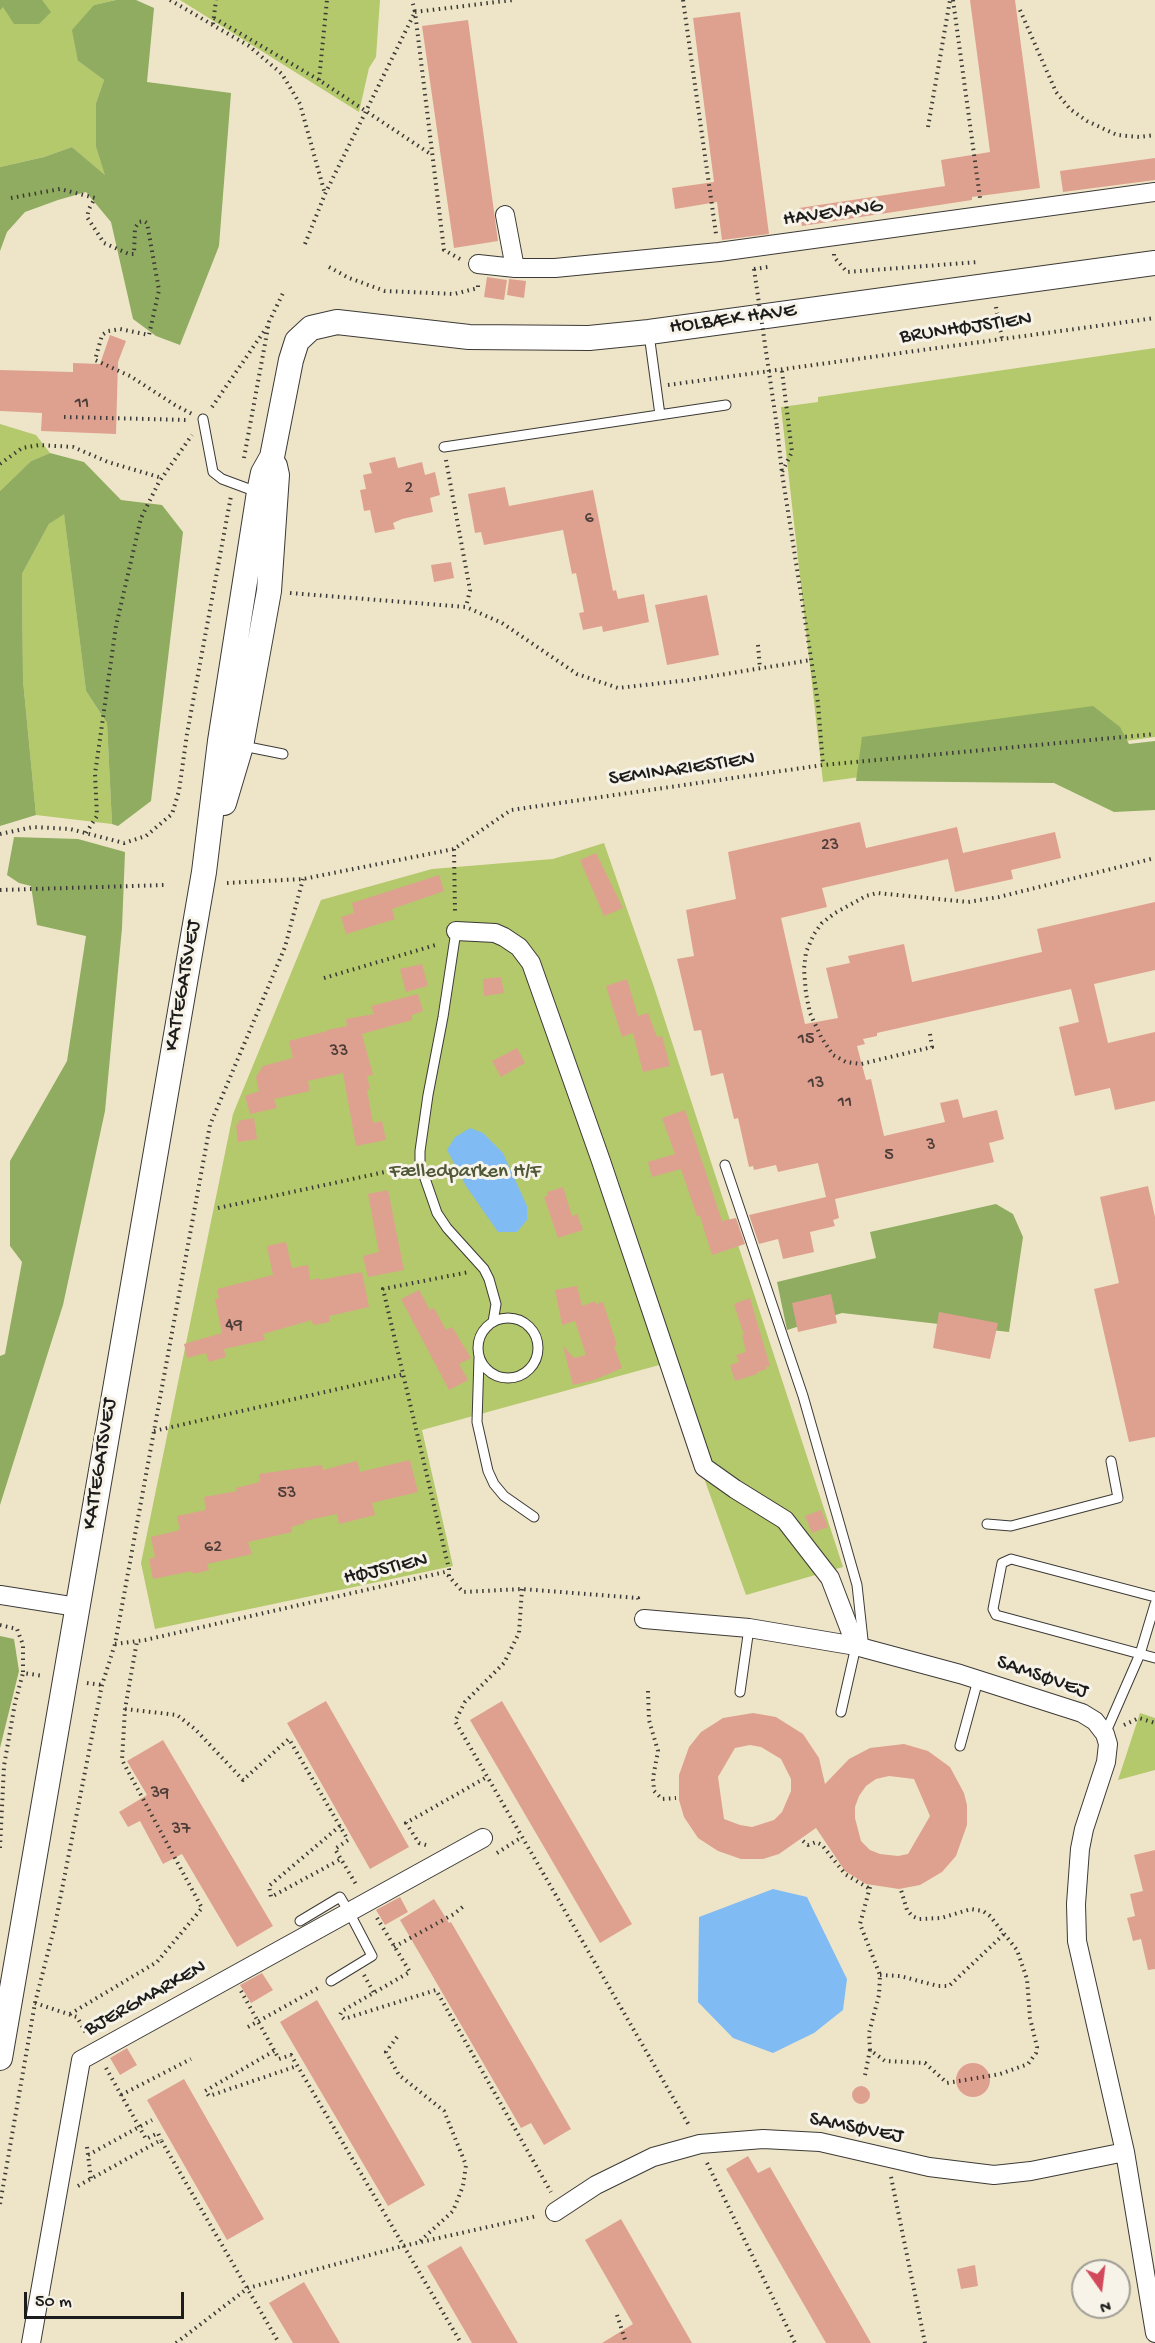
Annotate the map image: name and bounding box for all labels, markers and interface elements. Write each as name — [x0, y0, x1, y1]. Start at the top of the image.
street label: HAVEVANG — [782, 195, 884, 233]
street label: HOLBÆK HAVE — [668, 299, 798, 341]
street label: BRUNHØJSTIEN — [898, 307, 1034, 351]
house number: 11 — [75, 393, 89, 415]
house number: 2 — [405, 478, 413, 500]
house number: 6 — [584, 508, 594, 530]
street label: SEMINARIESTIEN — [607, 747, 757, 793]
house number: 23 — [821, 835, 839, 857]
street label: KATTEGATSVEJ — [160, 919, 208, 1053]
house number: 15 — [798, 1029, 814, 1051]
house number: 33 — [330, 1041, 348, 1063]
house number: 13 — [808, 1073, 824, 1095]
house number: 11 — [838, 1092, 852, 1114]
house number: 3 — [926, 1135, 936, 1157]
house number: 5 — [884, 1145, 894, 1167]
park label: Fælledparken H/F — [389, 1160, 541, 1186]
house number: 49 — [225, 1315, 243, 1337]
street label: KATTEGATSVEJ — [78, 1397, 124, 1531]
house number: 53 — [278, 1483, 296, 1505]
house number: 62 — [204, 1537, 222, 1559]
street label: HØJSTIEN — [342, 1548, 430, 1592]
street label: SAMSØVEJ — [993, 1651, 1091, 1705]
house number: 39 — [151, 1783, 169, 1805]
house number: 37 — [172, 1819, 190, 1841]
street label: BJERGMARKEN — [81, 1955, 211, 2043]
street label: SAMSØVEJ — [807, 2108, 905, 2150]
north arrow — [1071, 2259, 1131, 2319]
scale bar — [27, 2280, 188, 2318]
text: 50 m — [35, 2292, 72, 2313]
text: N — [1098, 2295, 1112, 2315]

